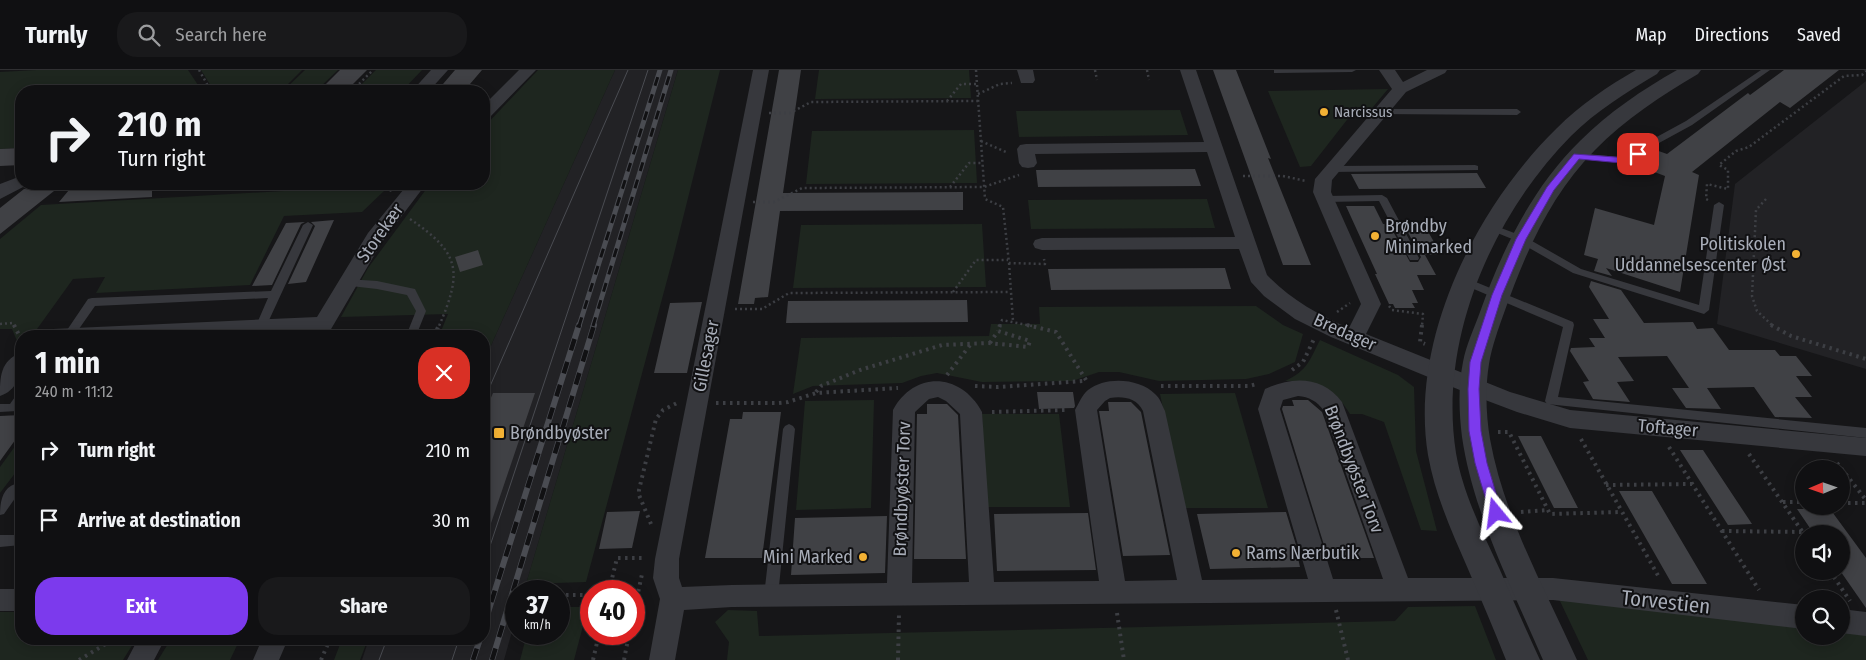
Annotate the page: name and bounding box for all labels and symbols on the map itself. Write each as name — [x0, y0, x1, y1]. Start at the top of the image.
place label: Narcissus — [1334, 103, 1392, 121]
marker: Narcissus — [1318, 106, 1330, 118]
pin — [1617, 133, 1659, 175]
street label: Storekær — [352, 199, 409, 267]
place label: Brøndby Minimarked — [1385, 215, 1472, 258]
marker: Brøndby Minimarked — [1369, 230, 1381, 242]
place label: Politiskolen Uddannelsescenter Øst — [1615, 233, 1786, 276]
marker: Politiskolen Uddannelsescenter Øst — [1790, 248, 1802, 260]
street label: Bredager — [1310, 308, 1380, 356]
street label: Gillesager — [688, 318, 724, 394]
street label: Brøndbyøster Torv — [1320, 402, 1388, 536]
street label: Toftager — [1637, 414, 1700, 442]
street label: Brøndbyøster Torv — [889, 421, 915, 557]
place label: Brøndbyøster — [510, 422, 610, 444]
marker: Brøndbyøster — [492, 426, 506, 440]
north arrow — [1795, 460, 1850, 515]
position arrow — [1469, 486, 1521, 538]
place label: Rams Nærbutik — [1246, 542, 1360, 564]
place label: Mini Marked — [763, 546, 853, 568]
marker: Rams Nærbutik — [1230, 547, 1242, 559]
marker: Mini Marked — [857, 551, 869, 563]
speed limit sign: 40 — [580, 580, 645, 645]
street label: Torvestien — [1620, 584, 1712, 620]

